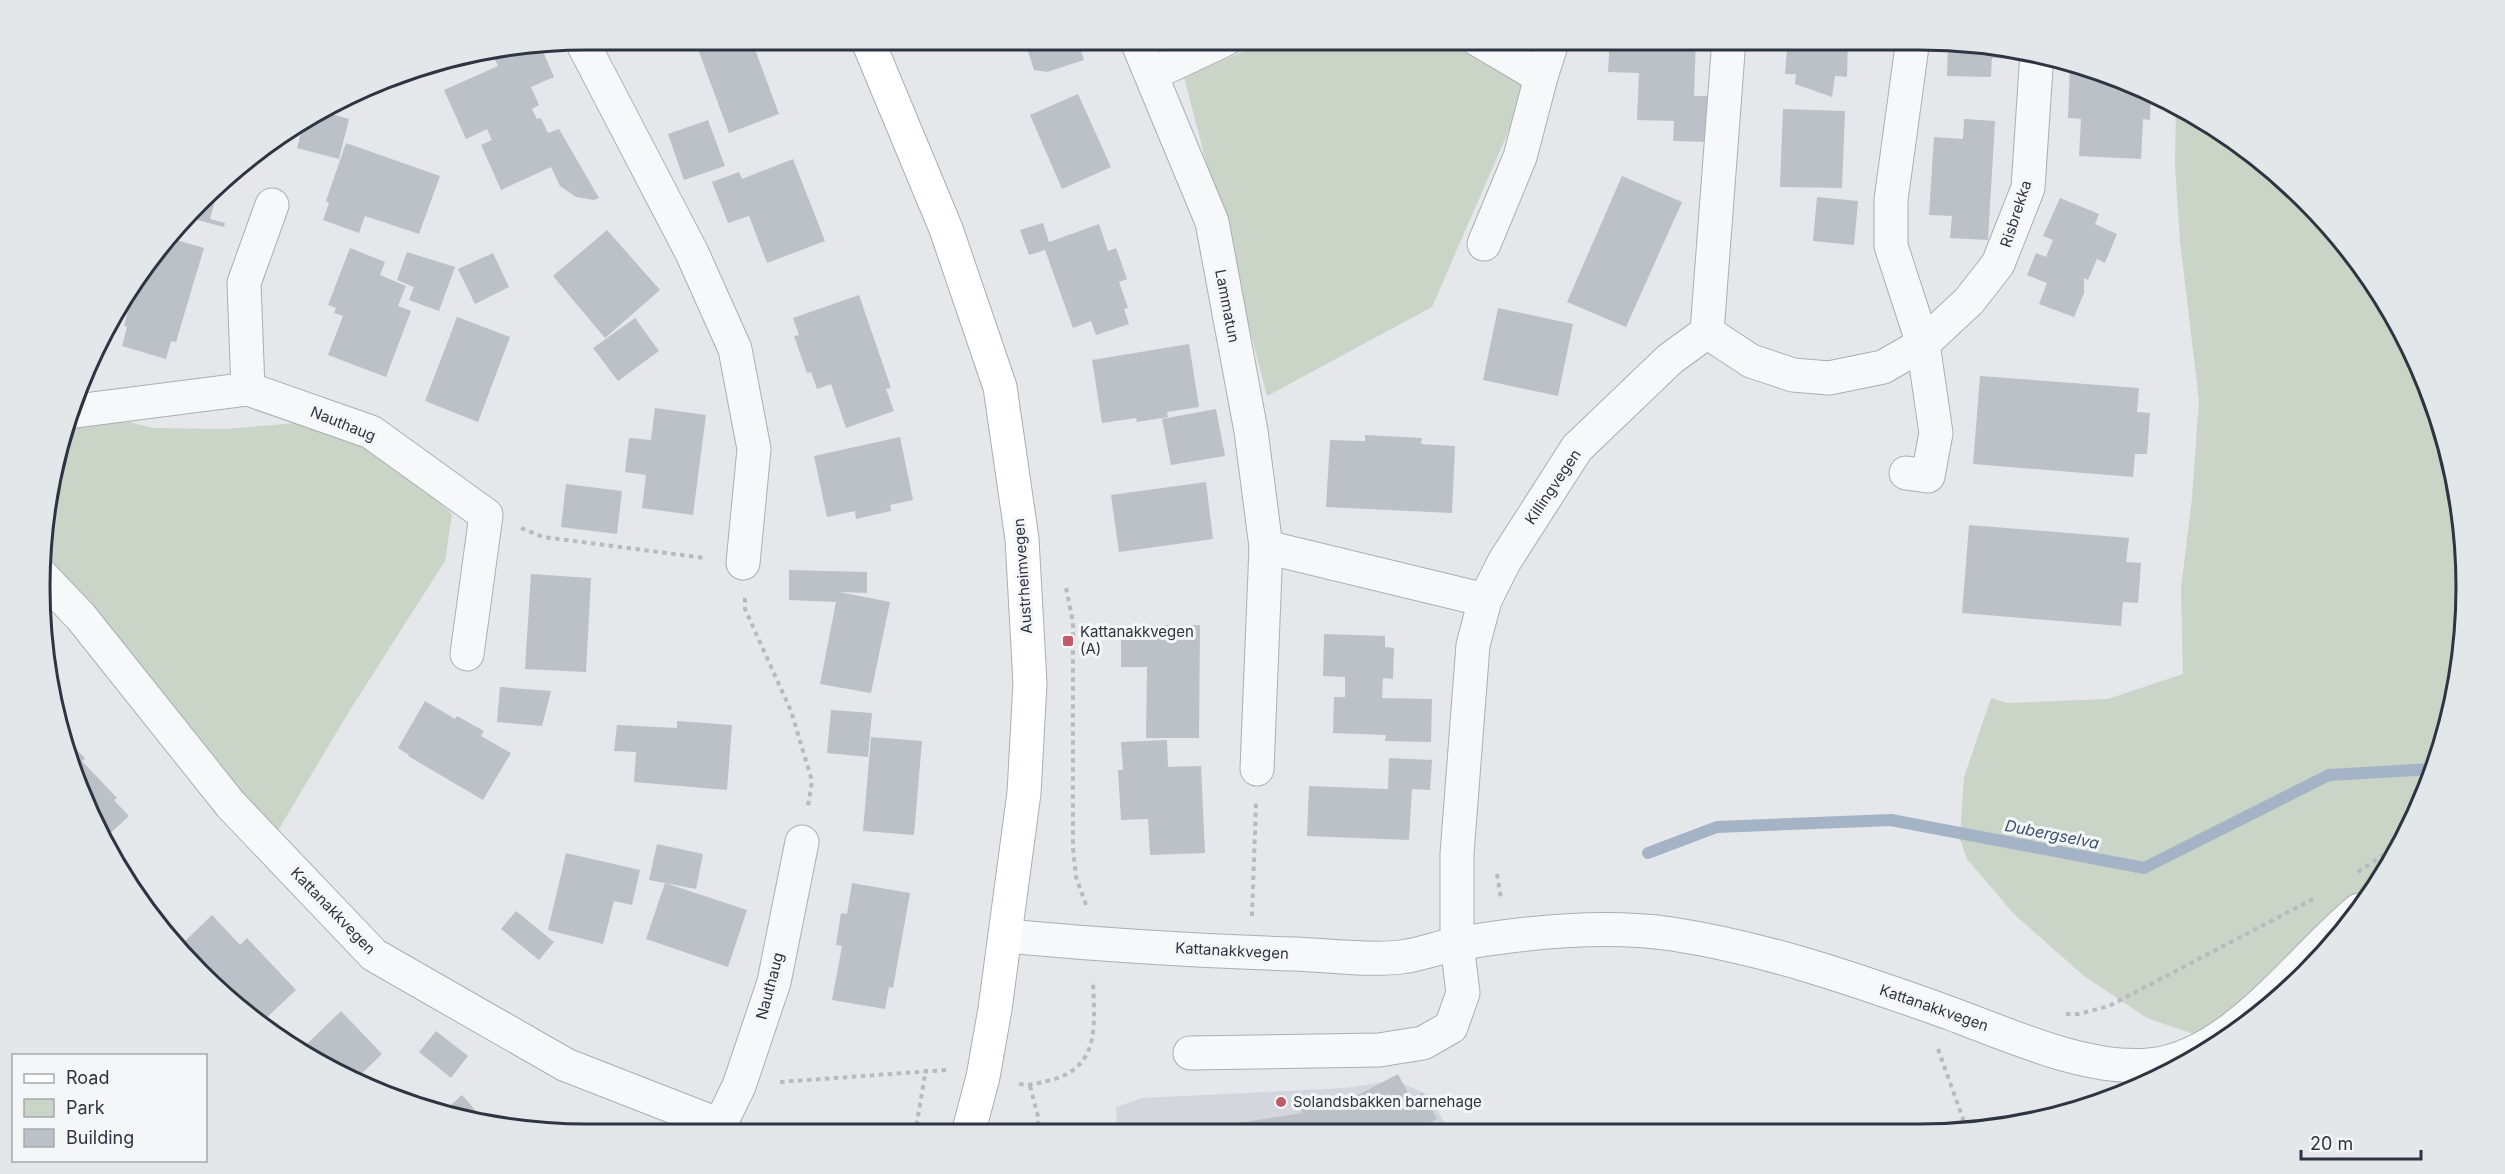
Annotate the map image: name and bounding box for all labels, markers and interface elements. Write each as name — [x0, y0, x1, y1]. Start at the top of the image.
street label: Risbrekka — [1996, 178, 2035, 250]
street label: Lammatun — [1211, 268, 1244, 344]
street label: Nauthaug — [308, 402, 379, 445]
street label: Killingvegen — [1520, 446, 1585, 528]
street label: Austrheimvegen — [1009, 518, 1036, 634]
place label: Kattanakkvegen (A) — [1080, 622, 1194, 658]
marker: Kattanakkvegen (A) — [1061, 634, 1075, 648]
water label: Dubergselva — [2003, 815, 2101, 853]
street label: Kattanakkvegen — [287, 863, 380, 958]
street label: Kattanakkvegen — [1175, 938, 1289, 963]
street label: Nauthaug — [751, 950, 788, 1022]
street label: Kattanakkvegen — [1877, 980, 1991, 1035]
legend — [12, 1054, 207, 1162]
text: Road — [66, 1067, 109, 1088]
place label: Solandsbakken barnehage — [1293, 1092, 1482, 1111]
marker: Solandsbakken barnehage — [1274, 1095, 1288, 1109]
text: Park — [66, 1097, 105, 1118]
scale bar — [2301, 1123, 2421, 1161]
text: Building — [66, 1127, 134, 1148]
text: 20 m — [2310, 1133, 2353, 1154]

